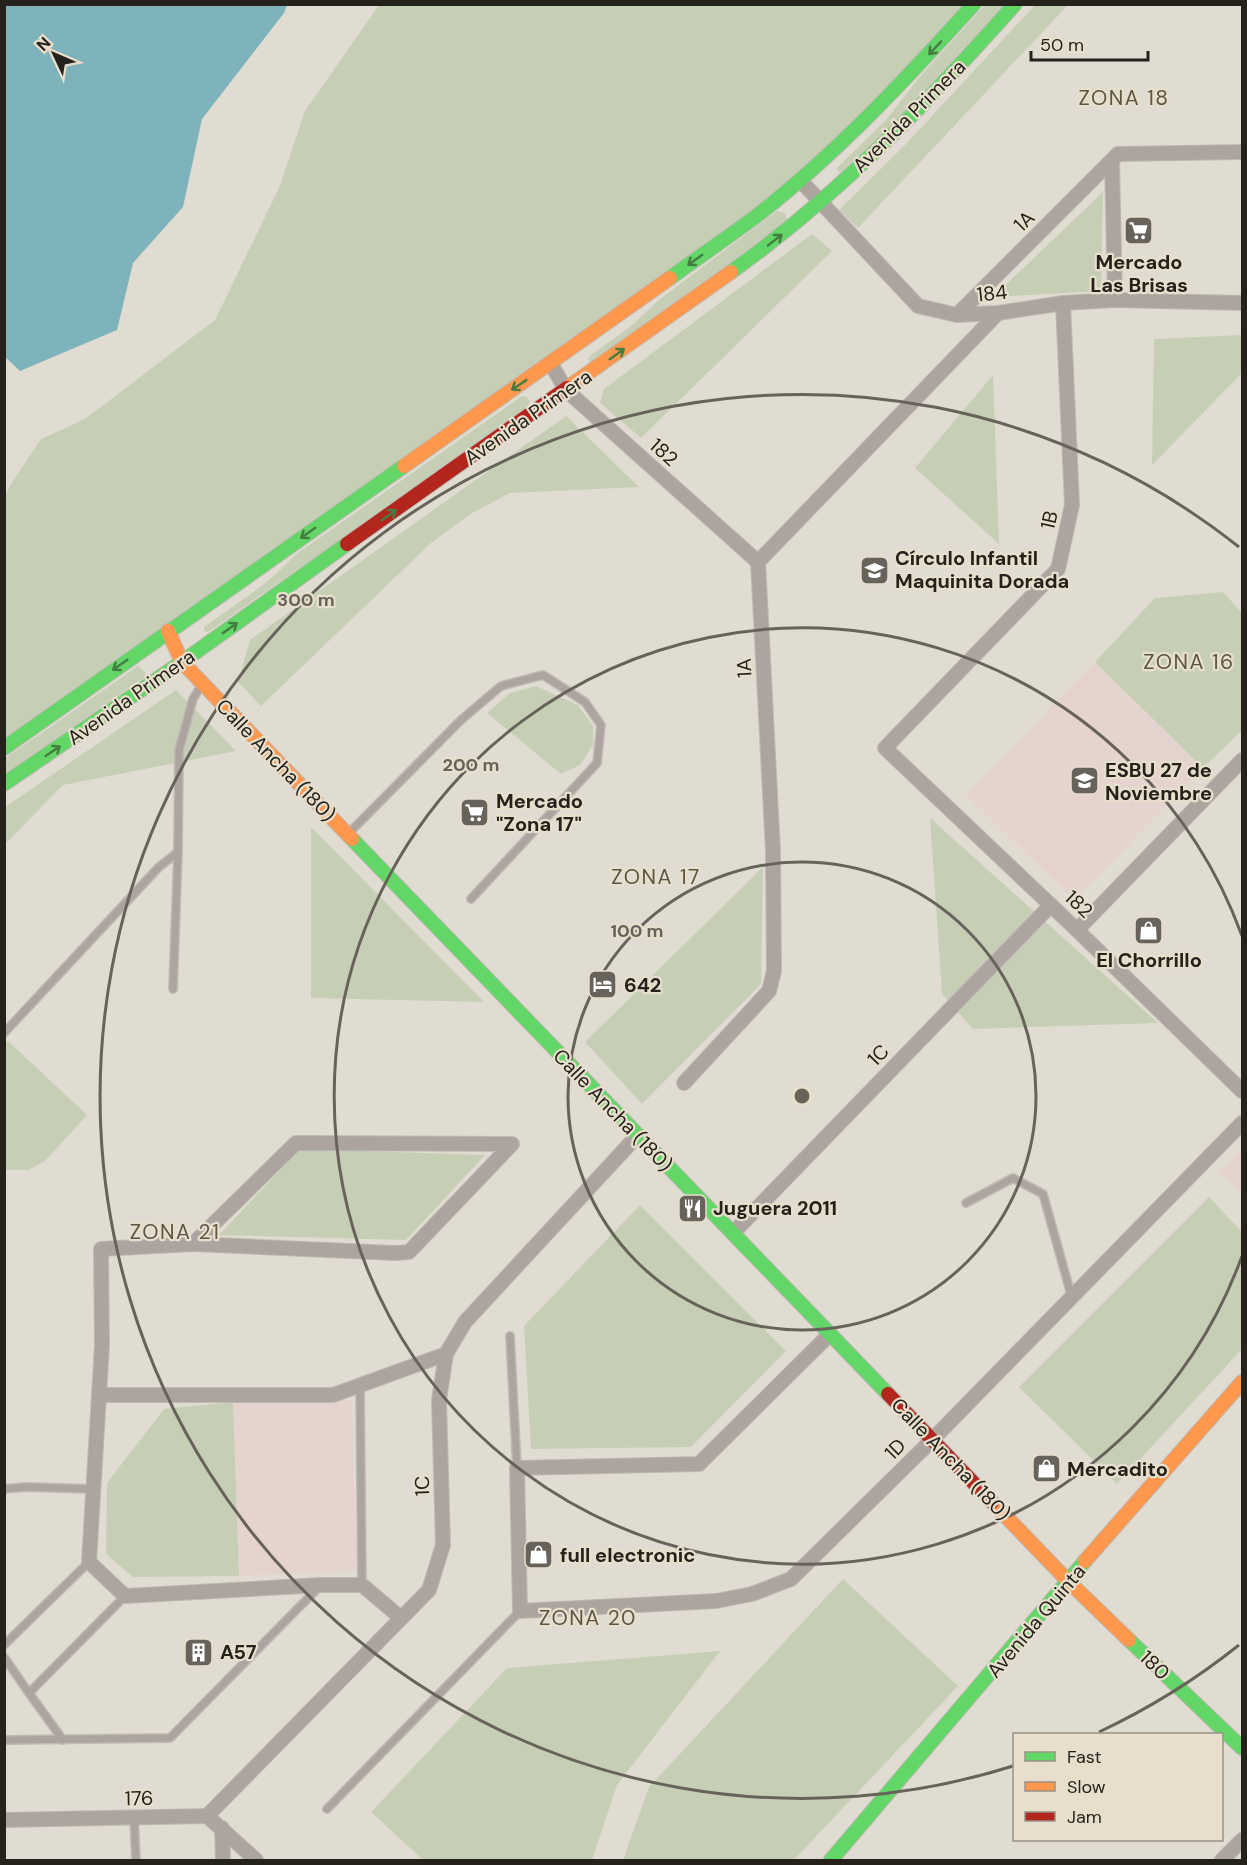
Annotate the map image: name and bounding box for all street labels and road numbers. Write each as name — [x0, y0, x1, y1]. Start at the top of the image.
street label: Avenida Primera — [847, 54, 971, 178]
street label: 1A — [1008, 205, 1040, 237]
street label: 184 — [975, 278, 1009, 308]
street label: Avenida Primera — [459, 363, 597, 471]
street label: 182 — [644, 432, 684, 472]
street label: 1B — [1034, 508, 1064, 532]
street label: Avenida Primera — [62, 643, 200, 751]
street label: 1A — [731, 658, 757, 678]
street label: Calle Ancha (180) — [211, 693, 341, 827]
street label: 182 — [1059, 884, 1099, 924]
street label: 1C — [861, 1039, 895, 1071]
street label: Calle Ancha (180) — [548, 1043, 678, 1177]
street label: Calle Ancha (180) — [886, 1392, 1016, 1526]
street label: 1D — [879, 1433, 911, 1465]
street label: 1C — [409, 1475, 435, 1497]
street label: Avenida Quinta — [981, 1559, 1091, 1683]
street label: 180 — [1134, 1645, 1176, 1685]
street label: 176 — [124, 1785, 154, 1811]

